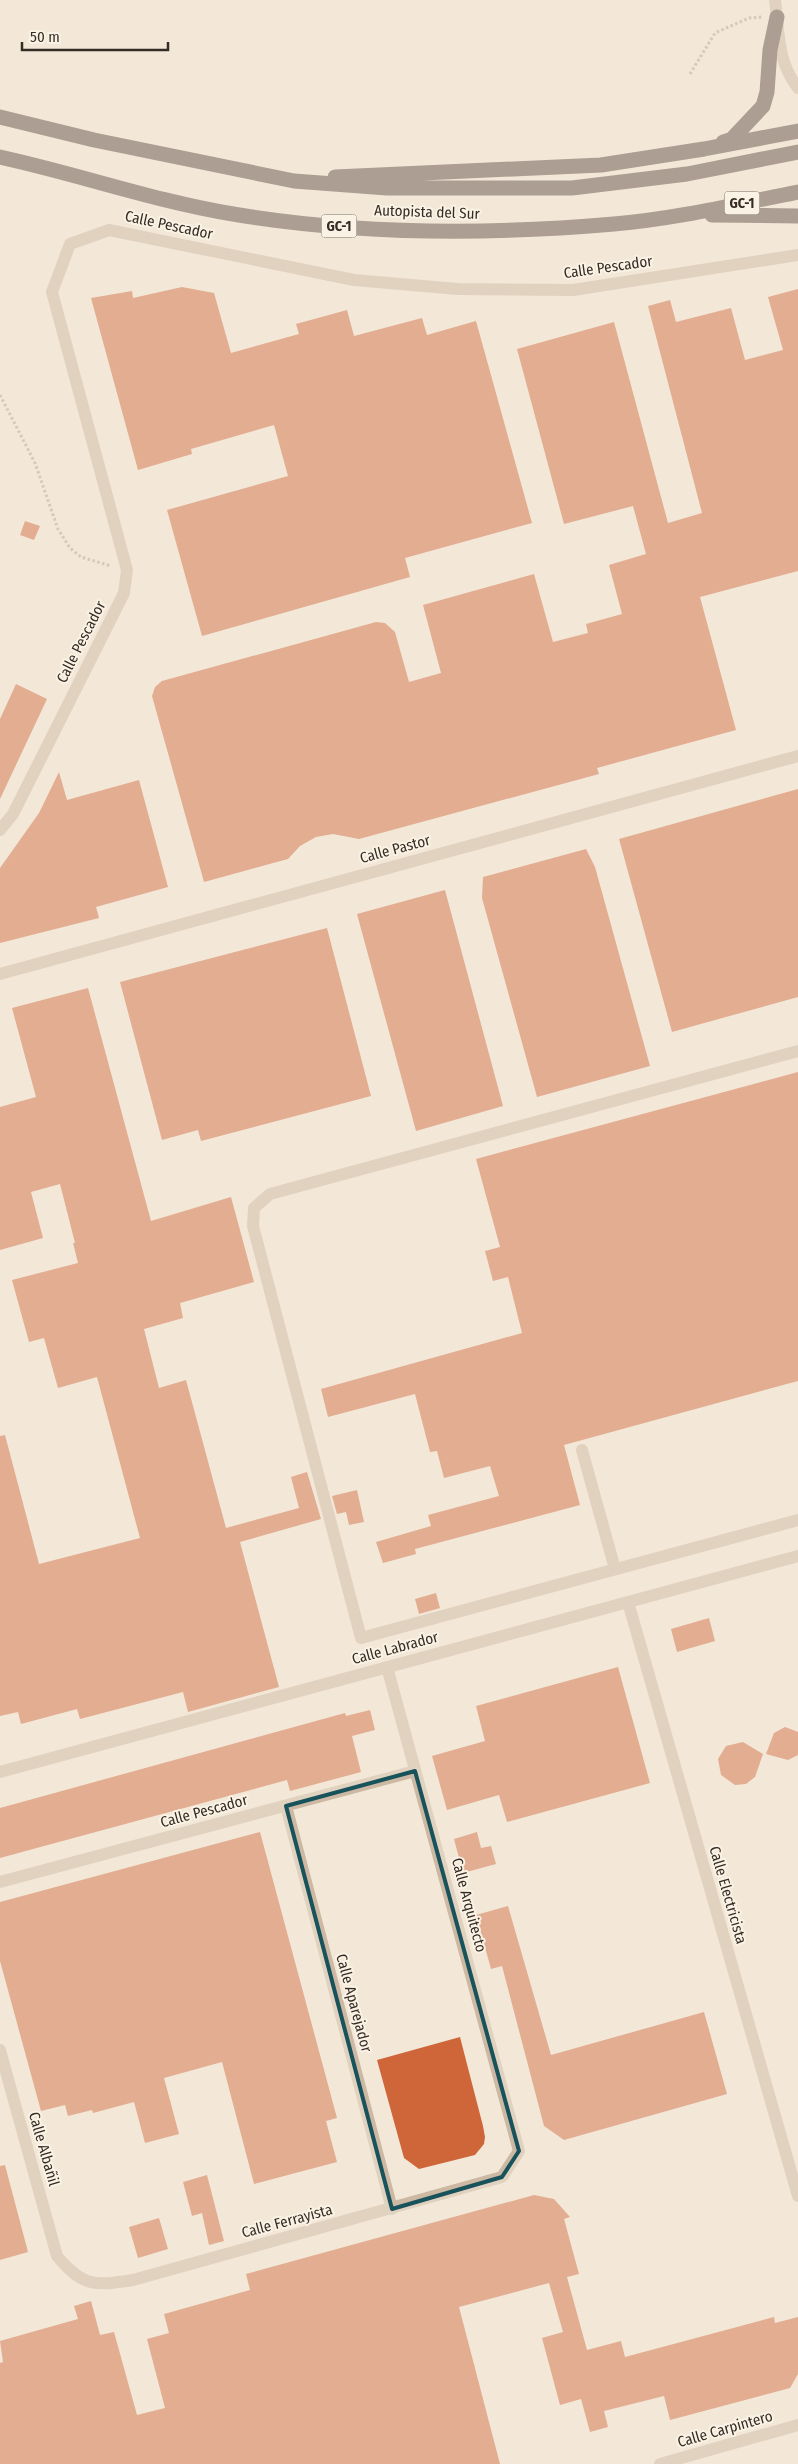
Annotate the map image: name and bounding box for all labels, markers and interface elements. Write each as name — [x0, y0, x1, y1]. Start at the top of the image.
scale bar — [22, 20, 169, 52]
text: 50 m — [30, 28, 60, 46]
road number: GC-1 — [724, 192, 760, 214]
street label: Autopista del Sur — [374, 201, 481, 223]
street label: Calle Pescador — [123, 207, 215, 243]
road number: GC-1 — [322, 215, 356, 238]
street label: Calle Pescador — [562, 252, 654, 282]
street label: Calle Pescador — [53, 597, 110, 686]
street label: Calle Pastor — [358, 831, 433, 867]
street label: Calle Labrador — [350, 1628, 441, 1668]
street label: Calle Pescador — [158, 1791, 250, 1831]
street label: Calle Electricista — [705, 1844, 751, 1946]
street label: Calle Arquitecto — [448, 1856, 490, 1954]
street label: Calle Aparejador — [332, 1952, 376, 2055]
street label: Calle Albañil — [25, 2110, 63, 2188]
street label: Calle Ferrayista — [240, 2200, 334, 2242]
street label: Calle Carpintero — [675, 2407, 775, 2451]

